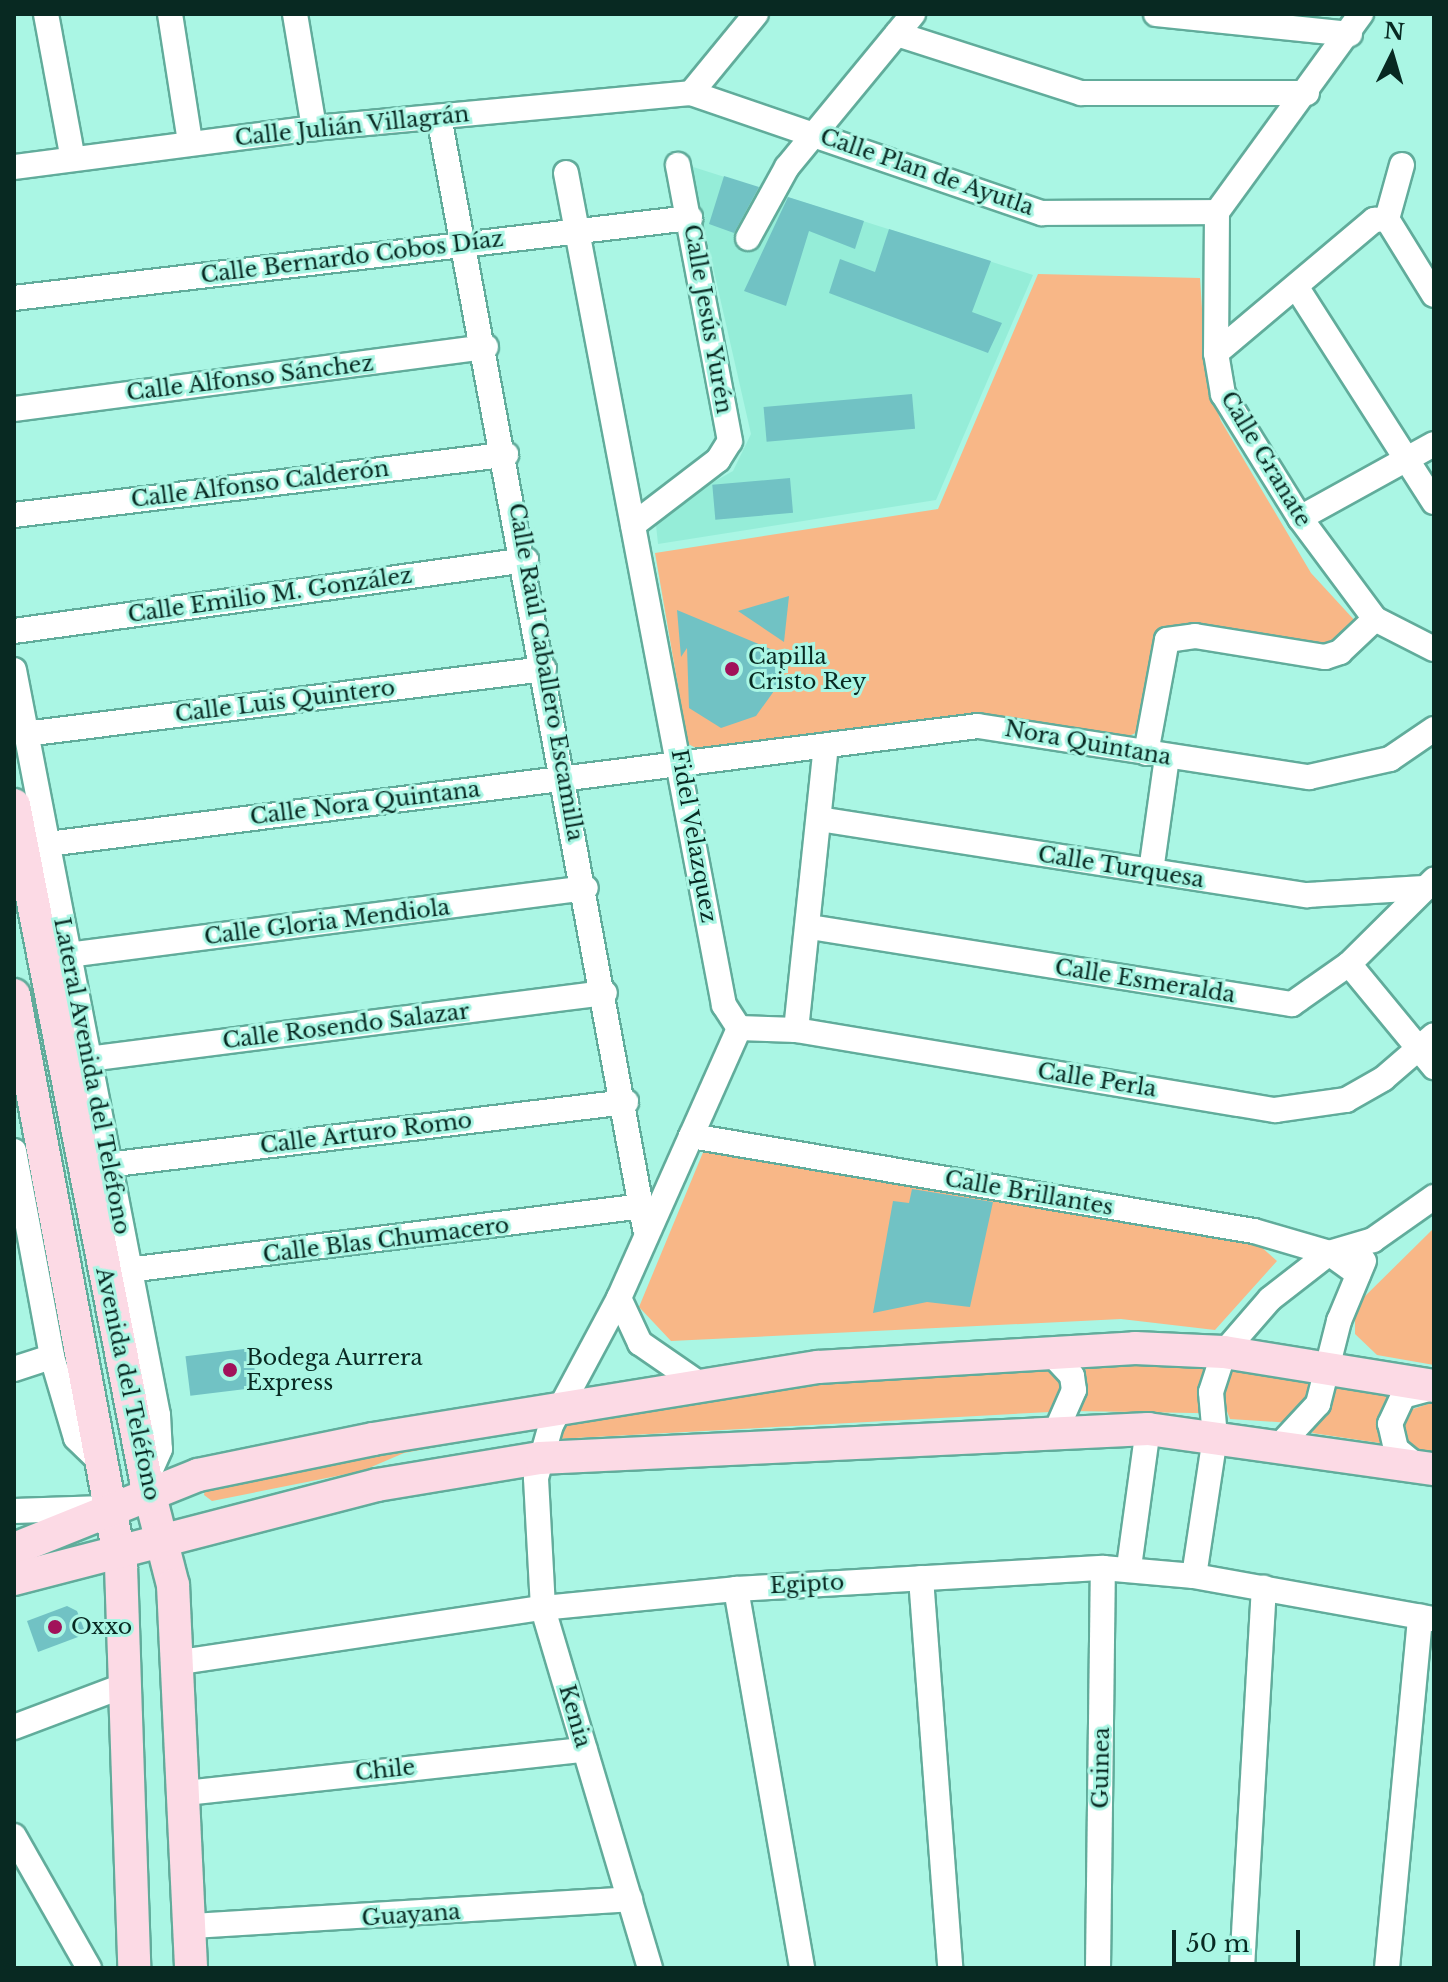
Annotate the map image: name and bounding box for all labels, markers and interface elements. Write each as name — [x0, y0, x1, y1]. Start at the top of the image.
north arrow — [1352, 16, 1432, 96]
text: N — [1383, 17, 1406, 46]
street label: Calle Julián Villagrán — [233, 101, 471, 151]
street label: Calle Plan de Ayutla — [816, 123, 1038, 221]
street label: Calle Jesús Yurén — [678, 222, 738, 416]
street label: Calle Bernardo Cobos Díaz — [199, 225, 505, 289]
street label: Calle Alfonso Sánchez — [125, 350, 375, 406]
street label: Calle Granate — [1215, 387, 1317, 531]
street label: Calle Alfonso Calderón — [129, 455, 391, 513]
street label: Calle Raúl Caballero Escamilla — [503, 501, 589, 843]
street label: Calle Emilio M. González — [126, 562, 414, 628]
place label: Capilla Cristo Rey — [748, 643, 866, 694]
marker: Capilla Cristo Rey — [723, 660, 741, 678]
street label: Calle Luis Quintero — [174, 674, 396, 728]
street label: Nora Quintana — [1003, 715, 1173, 771]
street label: Fidel Velazquez — [666, 747, 722, 925]
street label: Calle Nora Quintana — [248, 776, 482, 830]
street label: Calle Turquesa — [1036, 841, 1206, 893]
street label: Calle Gloria Mendiola — [203, 894, 451, 950]
street label: Lateral Avenida del Teléfono — [48, 915, 136, 1237]
street label: Calle Esmeralda — [1053, 954, 1237, 1008]
street label: Calle Rosendo Salazar — [221, 998, 471, 1054]
street label: Calle Perla — [1036, 1058, 1158, 1102]
street label: Calle Arturo Romo — [258, 1107, 474, 1159]
street label: Calle Brillantes — [943, 1165, 1115, 1221]
street label: Calle Blas Chumacero — [261, 1212, 511, 1268]
street label: Avenida del Teléfono — [90, 1265, 166, 1503]
place label: Bodega Aurrera Express — [246, 1344, 424, 1396]
marker: Bodega Aurrera Express — [221, 1361, 239, 1379]
street label: Egipto — [769, 1569, 845, 1599]
place label: Oxxo — [71, 1614, 132, 1640]
marker: Oxxo — [46, 1618, 64, 1636]
street label: Kenia — [553, 1682, 597, 1750]
street label: Guinea — [1087, 1727, 1115, 1809]
street label: Chile — [354, 1754, 416, 1786]
street label: Guayana — [361, 1898, 461, 1932]
scale bar — [1176, 1914, 1304, 1964]
text: 50 m — [1186, 1929, 1249, 1958]

